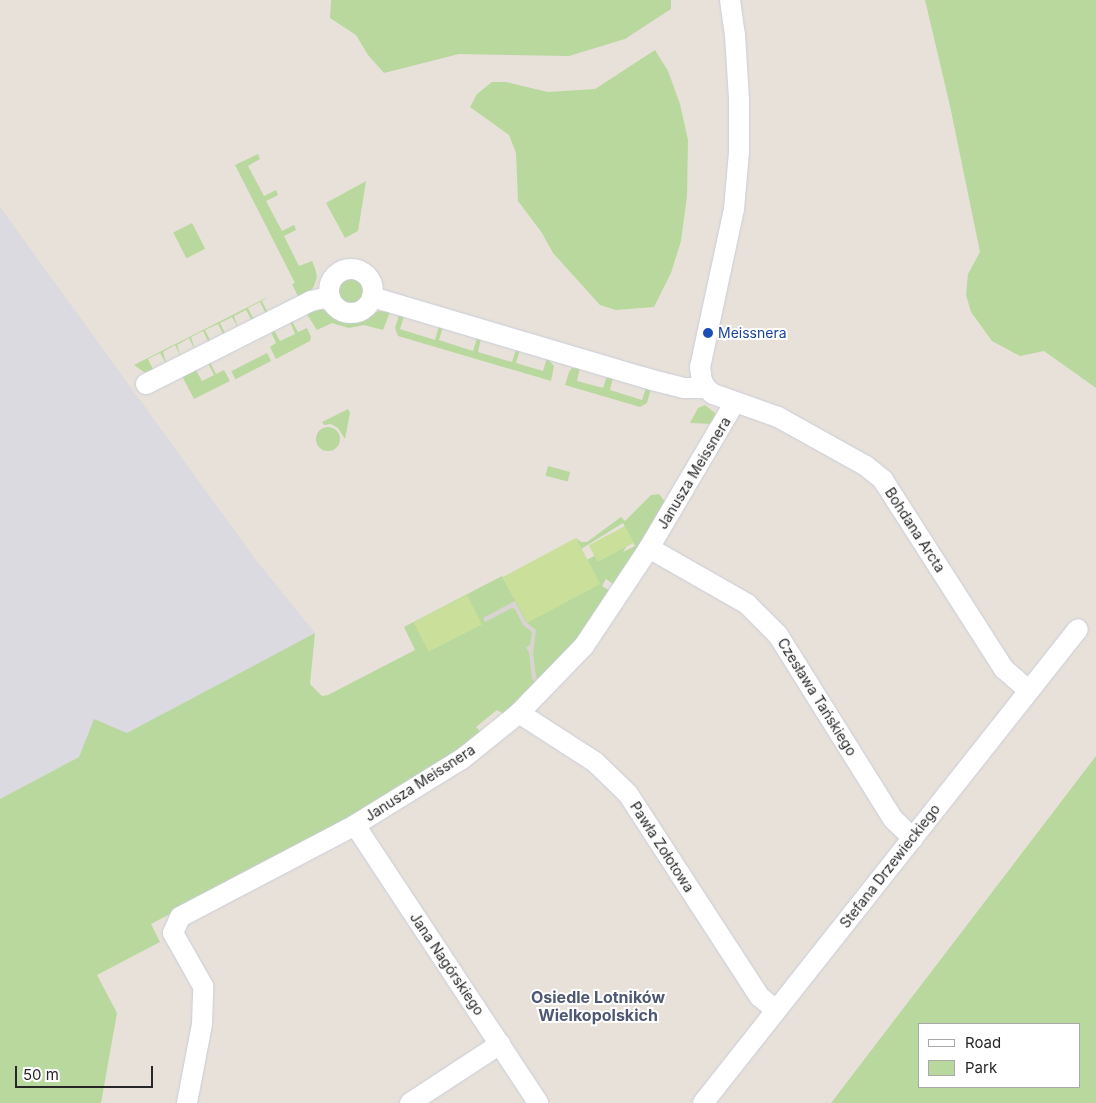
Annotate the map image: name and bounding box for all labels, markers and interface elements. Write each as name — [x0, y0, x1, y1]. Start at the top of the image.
place label: Meissnera — [718, 325, 787, 341]
marker: Meissnera — [702, 327, 714, 339]
street label: Janusza Meissnera — [654, 414, 734, 532]
street label: Bohdana Arcta — [881, 485, 949, 575]
street label: Czesława Tańskiego — [774, 635, 860, 759]
street label: Janusza Meissnera — [362, 741, 478, 825]
street label: Pawła Zołotowa — [627, 799, 697, 895]
street label: Stefana Drzewieckiego — [836, 801, 944, 931]
street label: Jana Nagórskiego — [406, 909, 488, 1019]
district label: Osiedle Lotników Wielkopolskich — [531, 987, 665, 1025]
legend — [918, 1023, 1081, 1088]
text: Road — [965, 1033, 1001, 1052]
scale bar — [18, 1056, 155, 1088]
text: Park — [965, 1058, 997, 1077]
text: 50 m — [23, 1065, 59, 1084]

